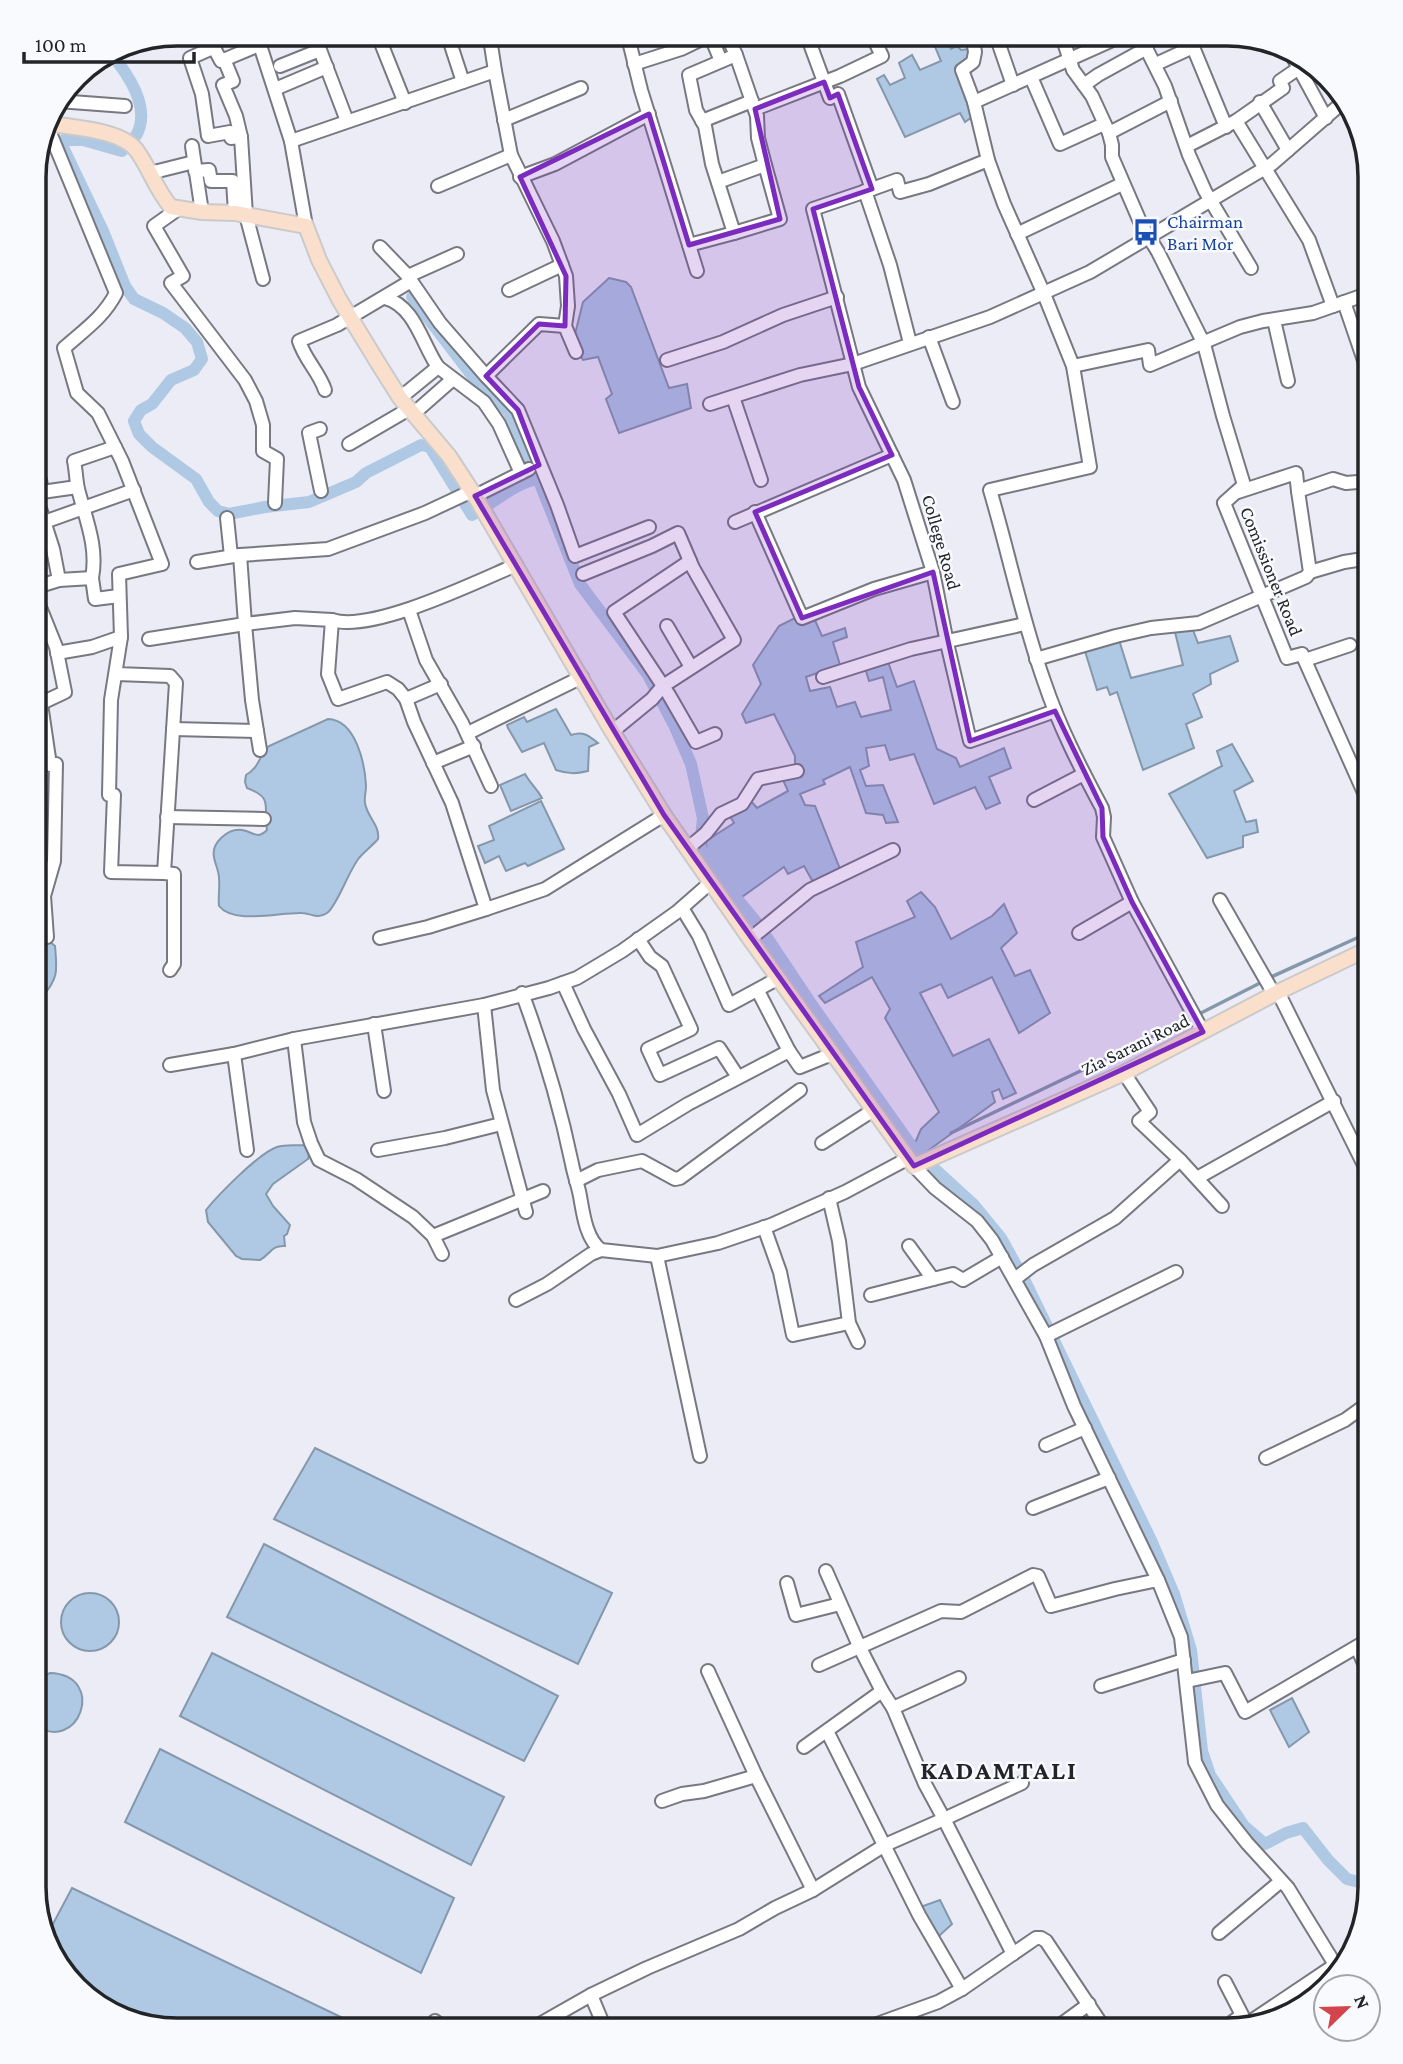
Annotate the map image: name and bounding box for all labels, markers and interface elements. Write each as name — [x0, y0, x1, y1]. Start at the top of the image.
scale bar — [24, 21, 194, 65]
text: 100 m — [35, 33, 87, 57]
place label: Chairman Bari Mor — [1167, 211, 1243, 254]
bus stop icon: Chairman Bari Mor — [1131, 217, 1161, 247]
street label: College Road — [918, 492, 965, 592]
street label: Comissioner Road — [1236, 504, 1307, 639]
street label: Zia Sarani Road — [1078, 1009, 1193, 1080]
district label: KADAMTALI — [920, 1756, 1078, 1785]
north arrow — [1312, 1973, 1382, 2043]
text: N — [1350, 1991, 1374, 2012]

